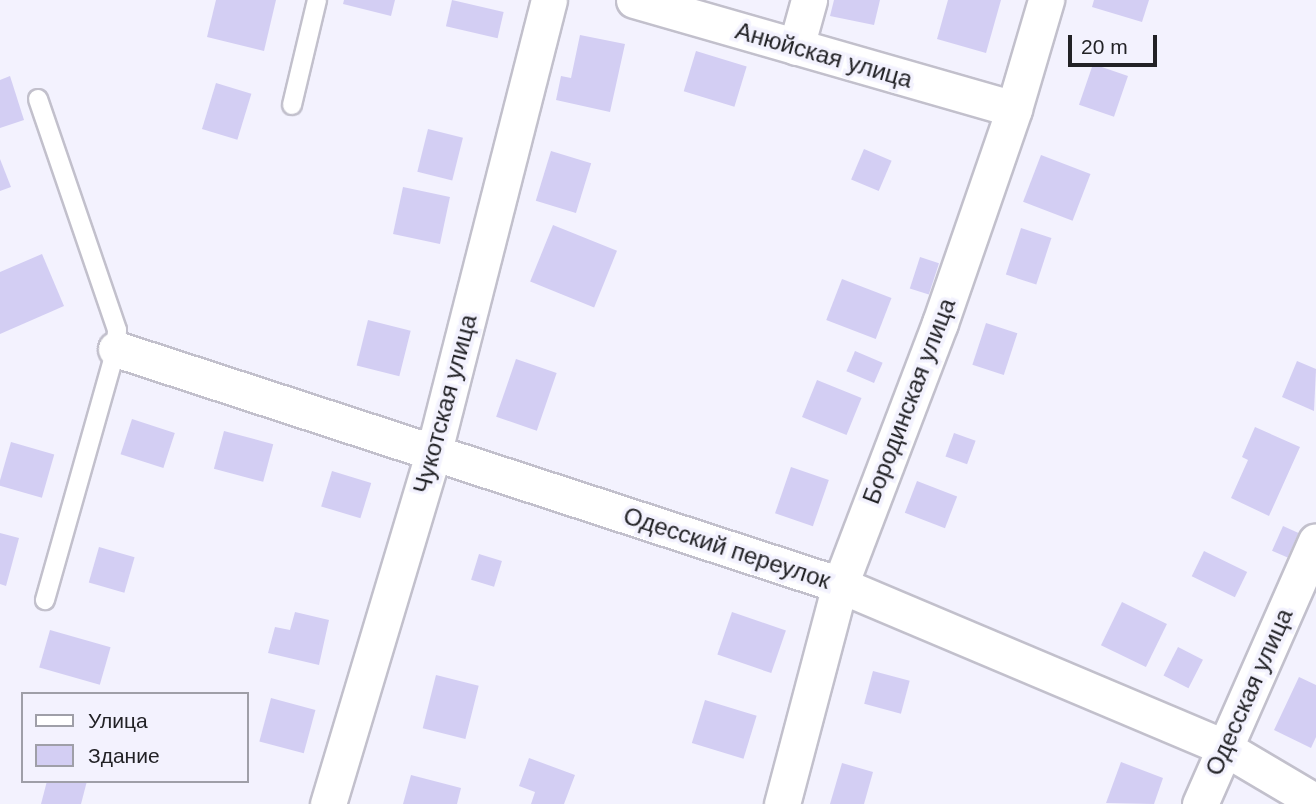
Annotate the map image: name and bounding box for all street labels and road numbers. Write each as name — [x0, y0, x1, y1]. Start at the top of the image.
street label: Анюйская улица — [732, 16, 916, 94]
street label: Бородинская улица — [857, 294, 961, 508]
street label: Чукотская улица — [407, 311, 483, 497]
street label: Одесский переулок — [620, 501, 834, 595]
street label: Одесская улица — [1199, 604, 1299, 780]

